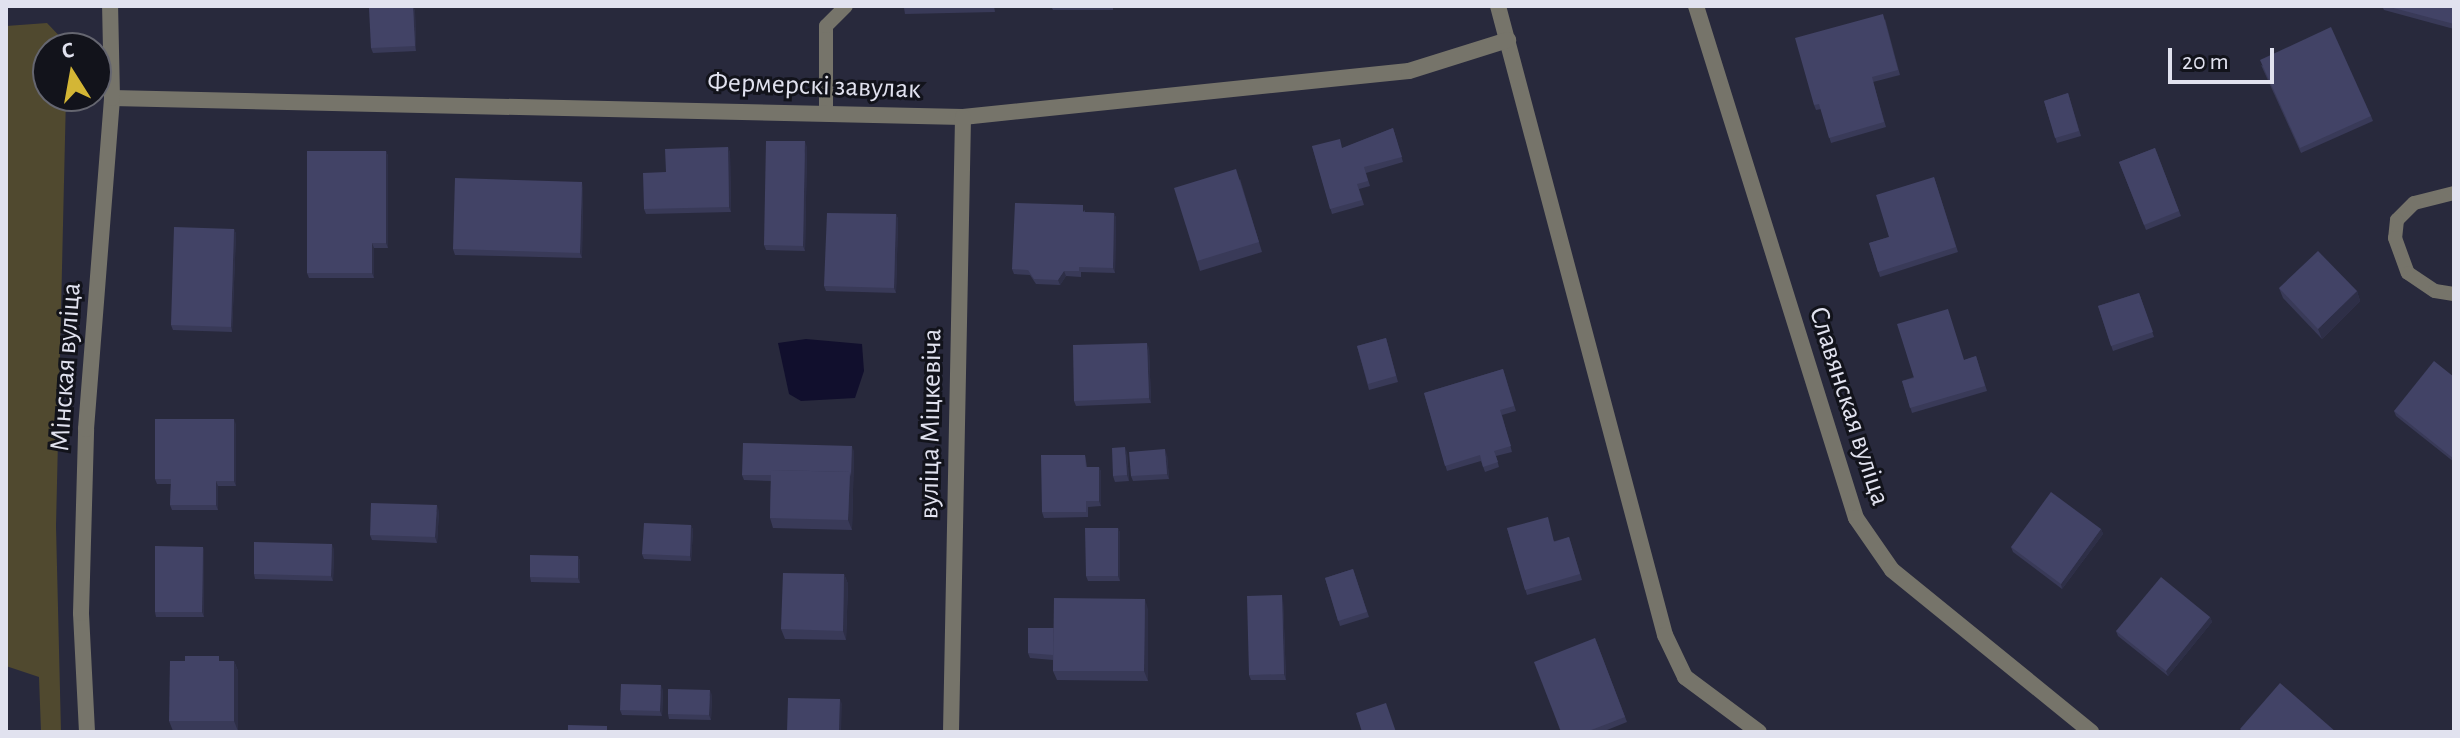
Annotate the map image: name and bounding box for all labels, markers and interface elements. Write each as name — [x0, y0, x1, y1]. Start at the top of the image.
north arrow — [32, 32, 112, 112]
scale bar — [2172, 32, 2278, 82]
text: С — [60, 38, 76, 62]
text: 20 m — [2182, 50, 2229, 74]
street label: Фермерскі завулак — [707, 65, 921, 107]
street label: Мінская вуліца — [43, 281, 89, 453]
street label: Славянская вуліца — [1801, 302, 1897, 510]
street label: вуліца Міцкевіча — [913, 328, 949, 520]

